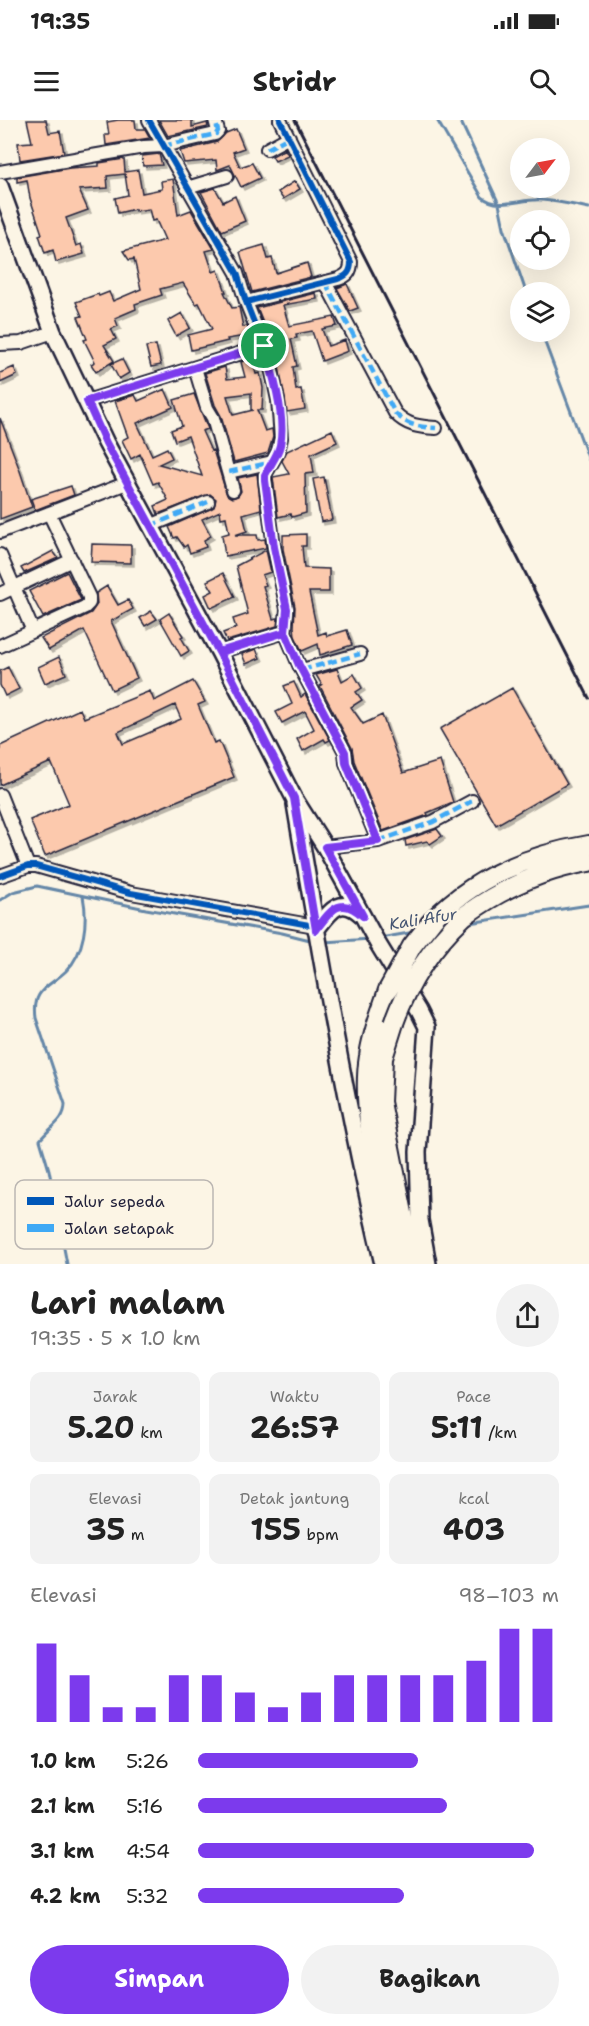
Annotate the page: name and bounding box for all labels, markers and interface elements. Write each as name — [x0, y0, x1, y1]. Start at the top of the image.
text: 19:35 — [30, 7, 90, 36]
text: Stridr — [253, 63, 336, 100]
icon: menu — [30, 65, 63, 98]
icon: search — [526, 65, 559, 98]
north arrow — [510, 138, 570, 198]
map controls — [510, 138, 570, 342]
button: locate — [510, 210, 570, 270]
button: layers — [510, 282, 570, 342]
pin — [238, 320, 289, 371]
icon: arrive — [247, 329, 280, 362]
water label: Kali Afur — [387, 903, 459, 935]
legend — [15, 1180, 213, 1249]
text: Jalur sepeda — [64, 1191, 165, 1212]
text: Jalan setapak — [64, 1218, 175, 1239]
text: Lari malam — [30, 1280, 225, 1325]
button: share — [496, 1284, 559, 1347]
text: 19:35 · 5 × 1.0 km — [30, 1325, 201, 1351]
text: Jarak — [93, 1386, 138, 1407]
text: Waktu — [270, 1386, 319, 1407]
text: Pace — [456, 1386, 491, 1407]
text: 5.20 — [67, 1407, 135, 1448]
text: 26:57 — [250, 1407, 339, 1448]
text: 5:11 — [431, 1407, 483, 1448]
text: km — [135, 1422, 163, 1443]
text: /km — [483, 1422, 517, 1443]
text: Elevasi — [88, 1488, 142, 1509]
text: Detak jantung — [240, 1488, 349, 1509]
text: kcal — [458, 1488, 489, 1509]
text: 35 — [86, 1509, 125, 1550]
text: 155 — [250, 1509, 301, 1550]
text: 403 — [443, 1509, 505, 1550]
text: m — [125, 1524, 145, 1545]
text: bpm — [301, 1524, 339, 1545]
text: Elevasi — [30, 1582, 97, 1608]
text: 98–103 m — [458, 1582, 559, 1608]
text: 1.0 km — [30, 1748, 95, 1774]
text: 5:26 — [126, 1748, 169, 1774]
text: 2.1 km — [30, 1793, 95, 1819]
text: 5:16 — [126, 1793, 163, 1819]
text: 3.1 km — [30, 1838, 94, 1864]
text: 4:54 — [126, 1838, 170, 1864]
text: 4.2 km — [30, 1883, 100, 1909]
text: 5:32 — [126, 1883, 169, 1909]
button: Simpan — [30, 1945, 289, 2014]
button: Bagikan — [301, 1945, 559, 2014]

